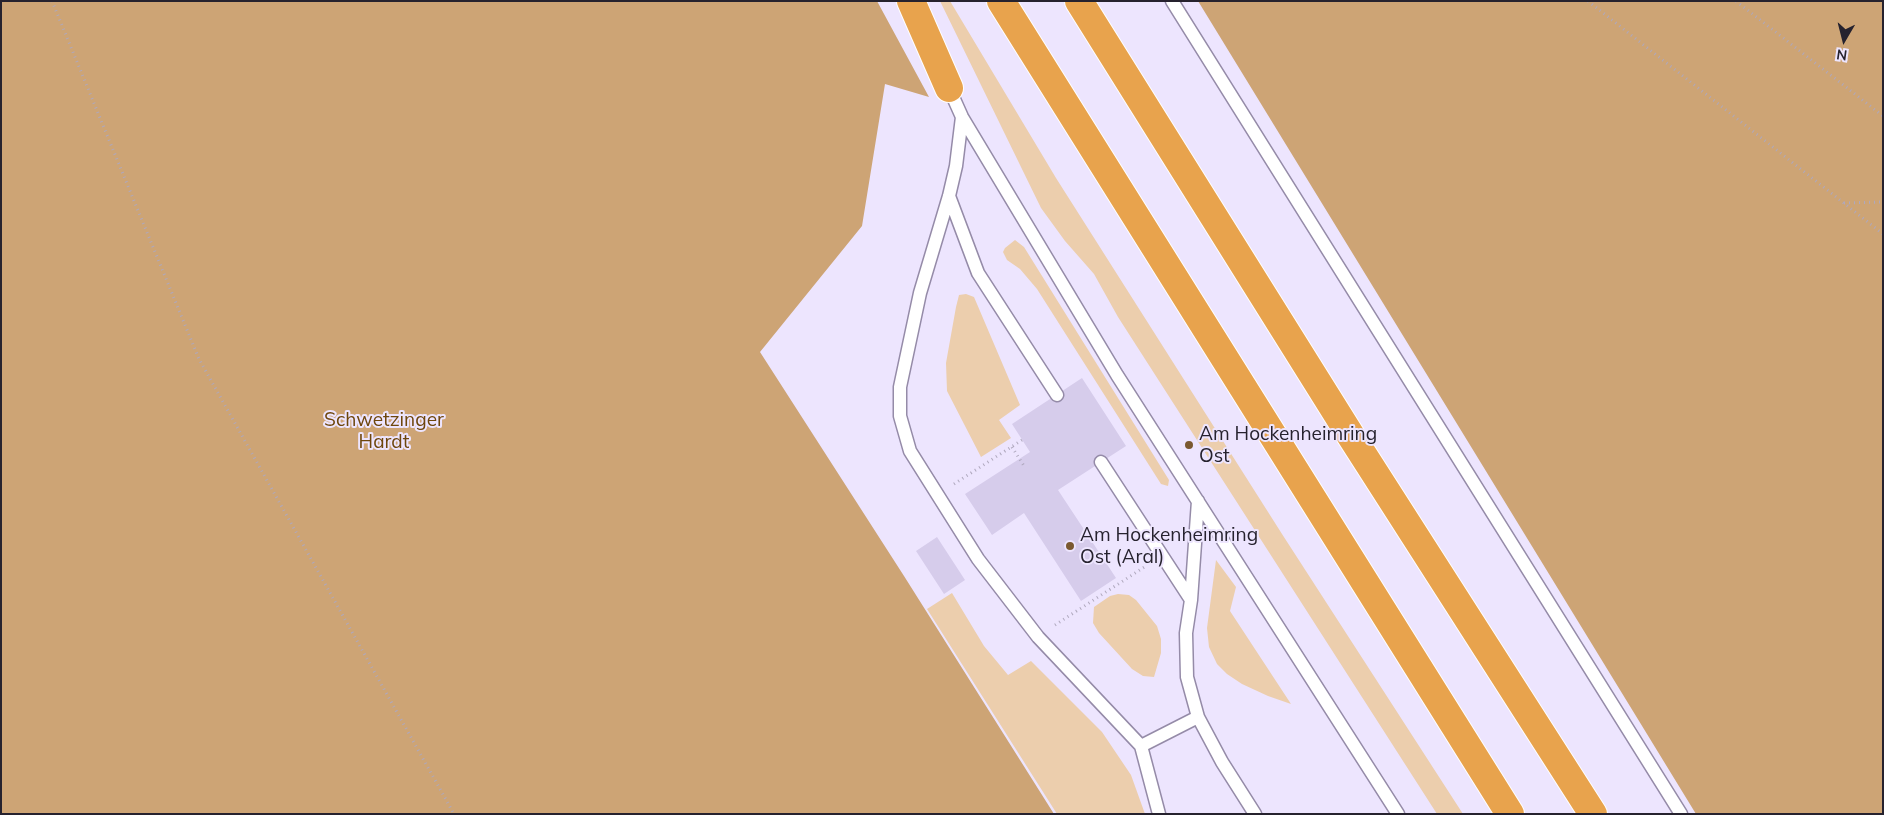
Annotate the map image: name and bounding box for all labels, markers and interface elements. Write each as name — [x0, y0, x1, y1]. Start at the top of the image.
north arrow — [1819, 15, 1869, 65]
text: N — [1835, 45, 1848, 65]
park label: Schwetzinger Hardt — [324, 409, 444, 453]
place label: Am Hockenheimring Ost — [1199, 423, 1377, 467]
marker: Am Hockenheimring Ost — [1183, 439, 1195, 451]
place label: Am Hockenheimring Ost (Aral) — [1080, 524, 1258, 568]
marker: Am Hockenheimring Ost (Aral) — [1064, 540, 1076, 552]

